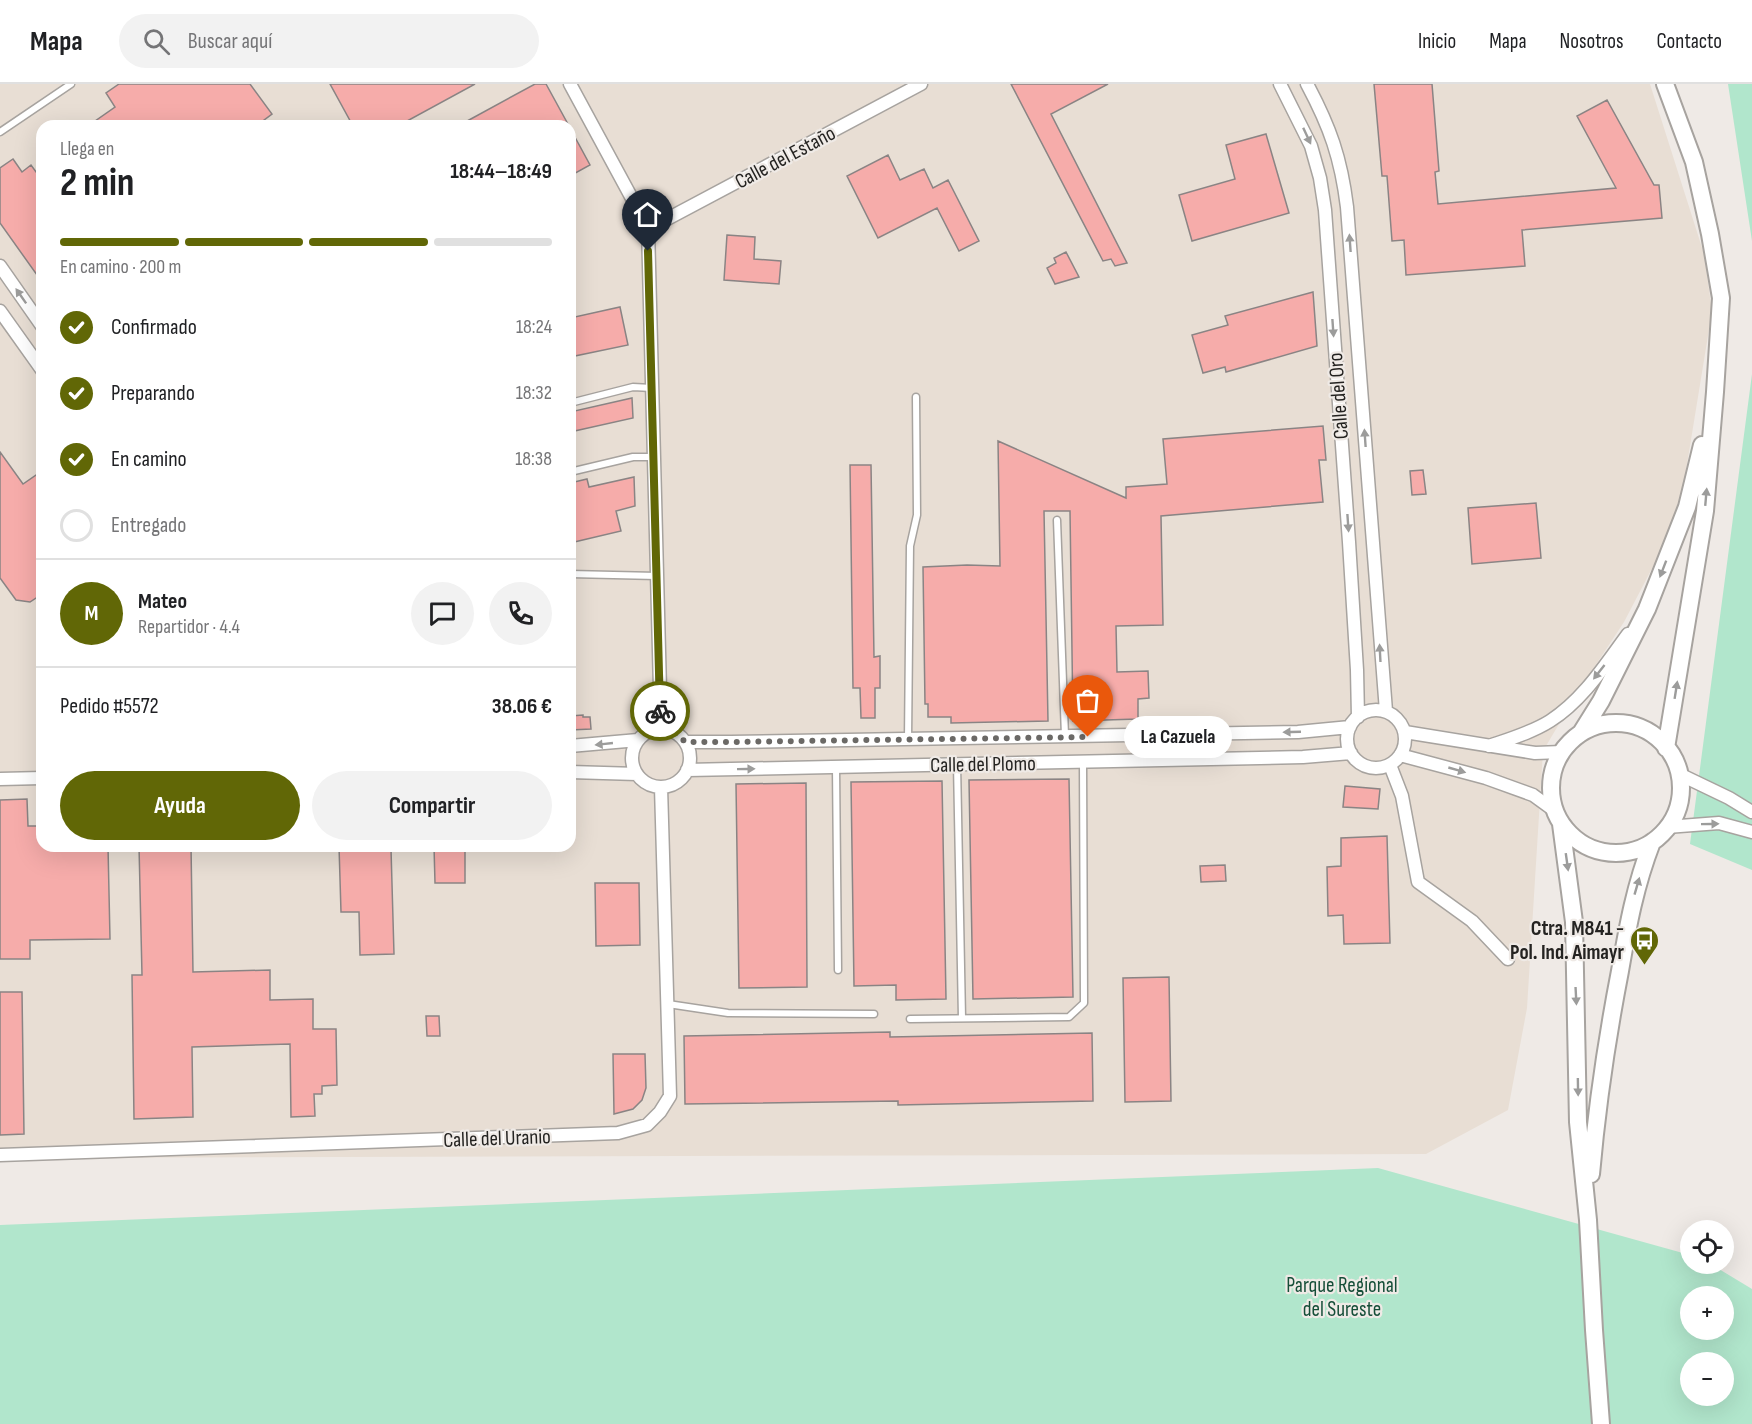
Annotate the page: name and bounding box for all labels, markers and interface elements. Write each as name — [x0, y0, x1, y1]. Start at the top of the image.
search box — [119, 14, 539, 68]
text: Mapa — [30, 25, 83, 58]
icon: search — [140, 25, 173, 58]
text: Buscar aquí — [188, 28, 272, 55]
text: Inicio — [1418, 29, 1456, 54]
text: Mapa — [1489, 29, 1527, 54]
text: Nosotros — [1560, 29, 1624, 54]
text: Contacto — [1657, 29, 1722, 54]
street label: Calle del Estaño — [731, 121, 840, 194]
one-way arrow — [1302, 128, 1311, 145]
text: Llega en — [60, 137, 114, 161]
text: 18:44–18:49 — [450, 158, 552, 185]
text: 2 min — [60, 160, 134, 207]
pin — [622, 189, 673, 251]
icon: home — [631, 198, 664, 231]
one-way arrow — [1345, 234, 1355, 253]
text: En camino · 200 m — [60, 255, 181, 279]
one-way arrow — [15, 289, 27, 305]
icon: check — [60, 311, 93, 344]
text: Confirmado — [111, 314, 197, 341]
text: 18:24 — [516, 315, 552, 339]
one-way arrow — [1329, 319, 1338, 338]
street label: Calle del Oro — [1323, 352, 1354, 440]
icon: check — [60, 377, 93, 410]
text: Preparando — [111, 380, 195, 407]
text: 18:32 — [516, 381, 552, 405]
one-way arrow — [1360, 428, 1369, 447]
icon: check — [60, 443, 93, 476]
text: En camino — [111, 446, 187, 473]
text: 18:38 — [515, 447, 552, 471]
one-way arrow — [1701, 488, 1711, 507]
text: Entregado — [111, 512, 186, 539]
one-way arrow — [1343, 513, 1353, 532]
one-way arrow — [1658, 560, 1668, 578]
button: chat — [411, 582, 474, 645]
button: phone — [489, 582, 552, 645]
text: Mateo — [138, 588, 187, 615]
text: M — [85, 600, 98, 627]
text: Repartidor · 4.4 — [138, 615, 240, 639]
one-way arrow — [1376, 644, 1385, 663]
one-way arrow — [1593, 664, 1605, 680]
pin — [1062, 675, 1113, 737]
one-way arrow — [1671, 680, 1680, 699]
courier — [630, 681, 690, 741]
icon: bag — [1071, 684, 1104, 717]
text: Pedido #5572 — [60, 693, 159, 720]
text: 38.06 € — [492, 693, 552, 720]
icon: bike — [644, 695, 677, 728]
callout: La Cazuela — [1124, 716, 1232, 758]
text: La Cazuela — [1141, 725, 1215, 749]
one-way arrow — [1282, 728, 1301, 737]
one-way arrow — [594, 739, 613, 749]
street label: Calle del Plomo — [930, 751, 1036, 778]
one-way arrow — [736, 764, 755, 773]
one-way arrow — [1448, 766, 1466, 775]
button: Ayuda — [60, 771, 300, 840]
button: Compartir — [312, 771, 552, 840]
one-way arrow — [1701, 819, 1720, 829]
one-way arrow — [1562, 853, 1571, 872]
one-way arrow — [1633, 877, 1642, 895]
place label: Ctra. M841 - Pol. Ind. Aimayr — [1510, 916, 1624, 965]
bus stop icon: Ctra. M841 - Pol. Ind. Aimayr — [1629, 924, 1661, 966]
one-way arrow — [1571, 987, 1580, 1006]
one-way arrow — [1573, 1078, 1583, 1097]
street label: Calle del Uranio — [443, 1124, 551, 1153]
map controls — [1680, 1220, 1734, 1406]
button: locate — [1680, 1220, 1734, 1274]
park label: Parque Regional del Sureste — [1286, 1273, 1398, 1322]
button: + — [1680, 1286, 1734, 1340]
button: − — [1680, 1352, 1734, 1406]

